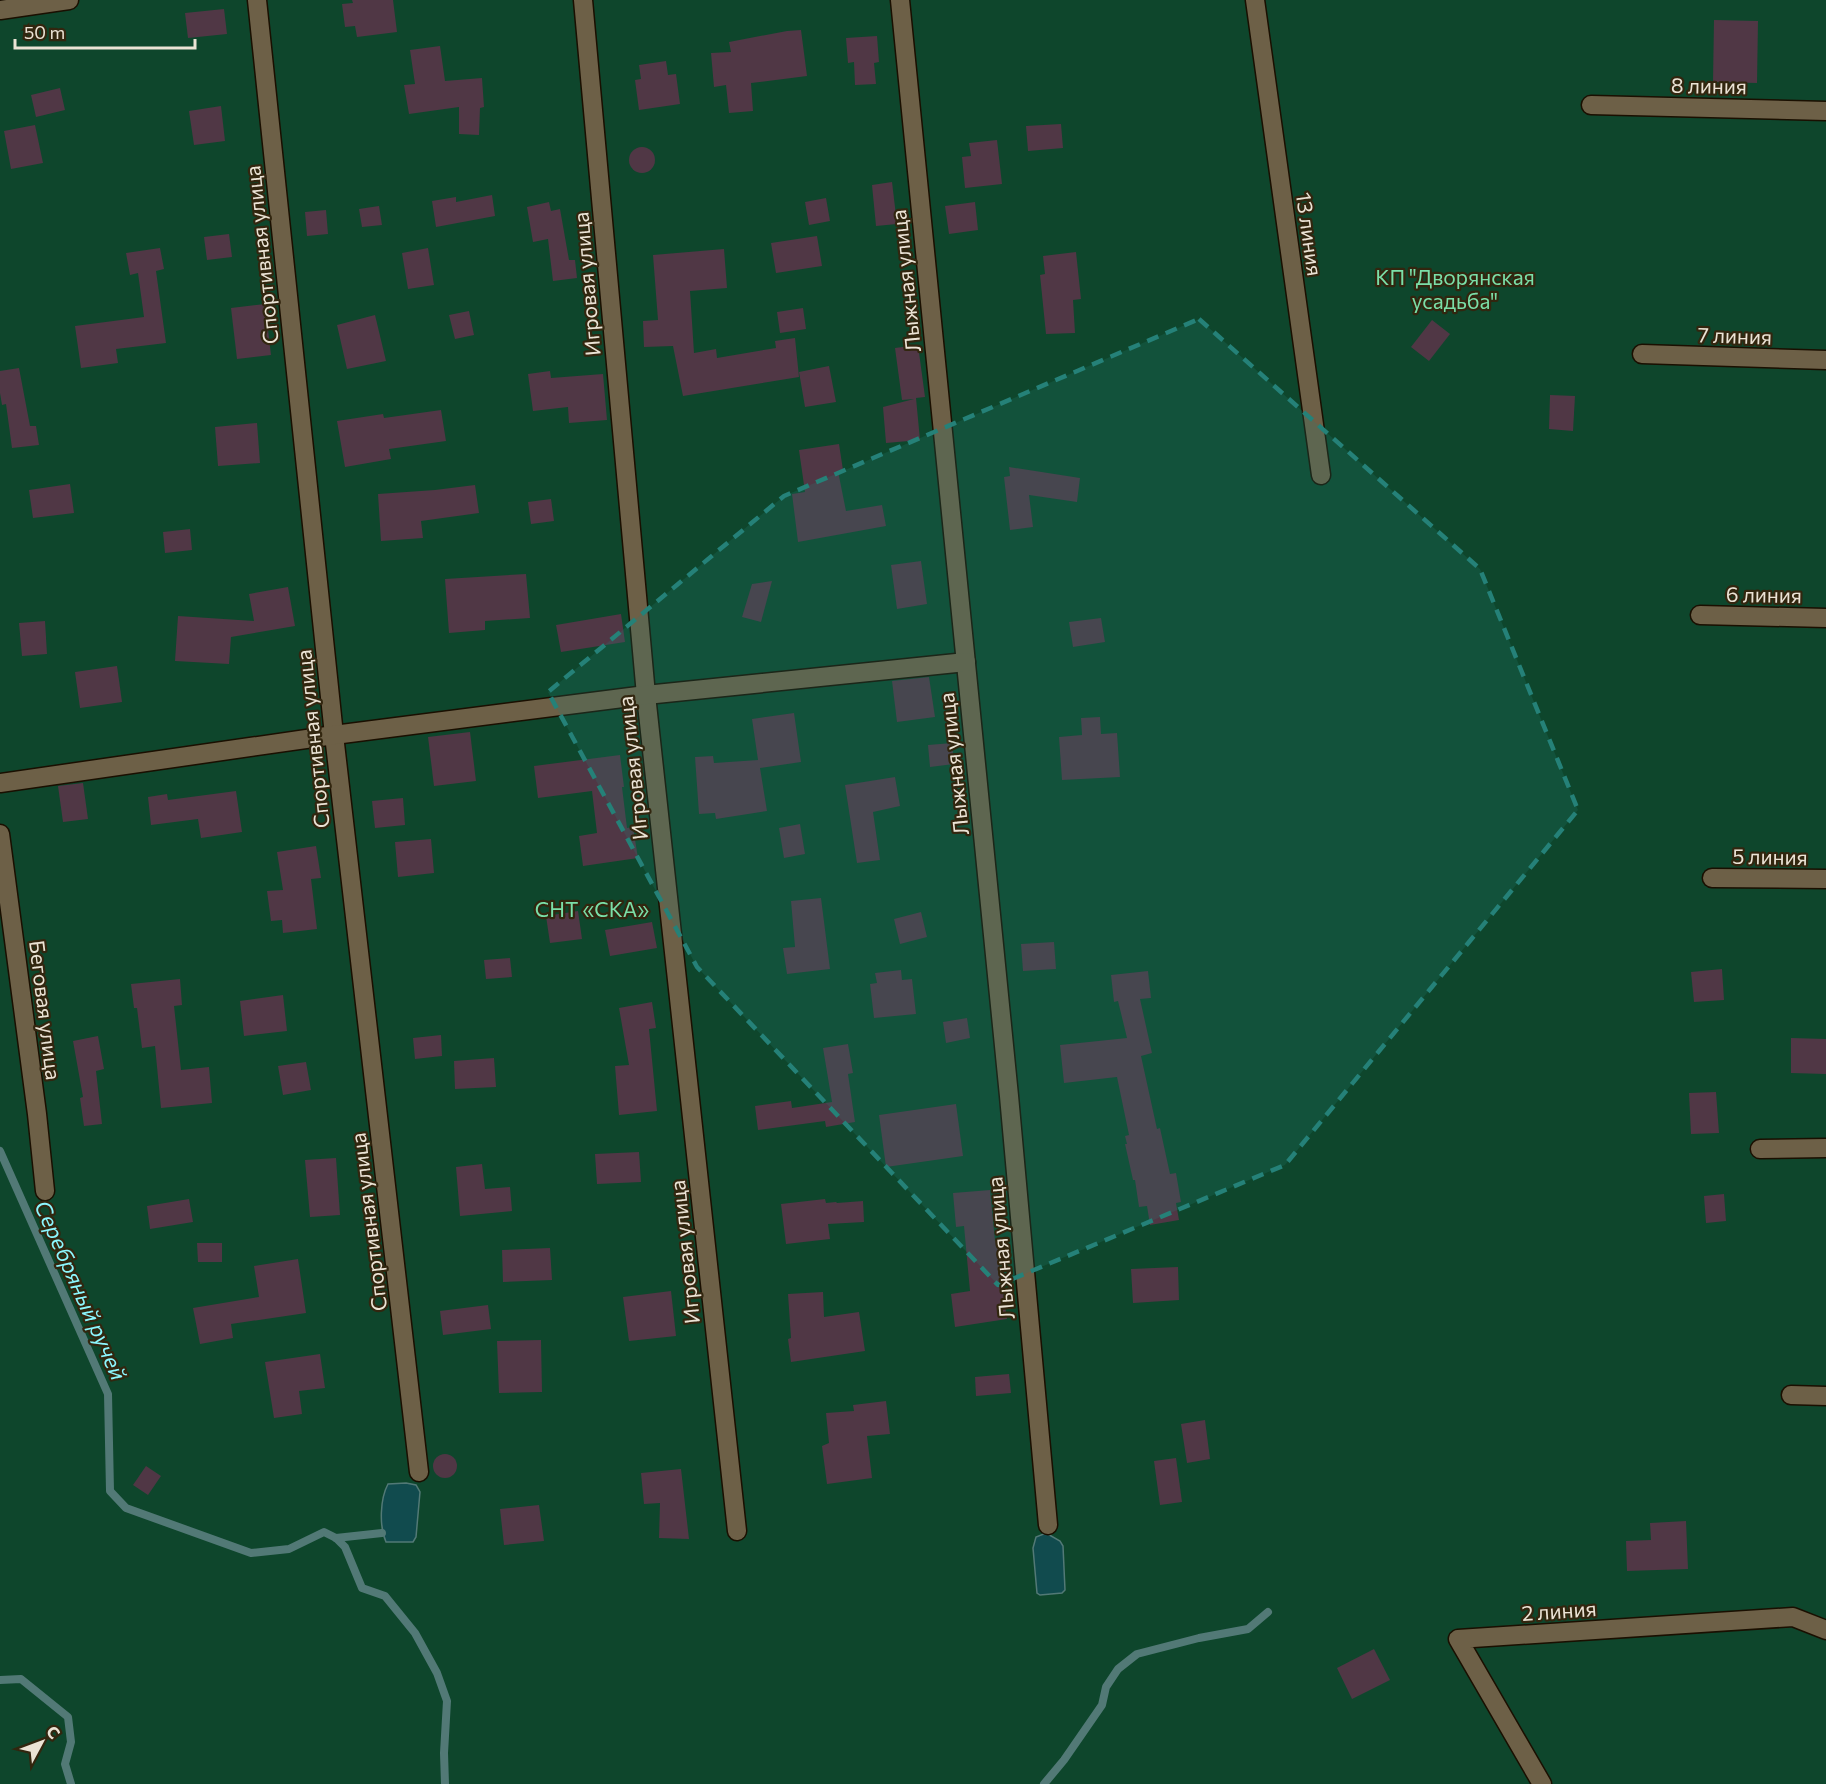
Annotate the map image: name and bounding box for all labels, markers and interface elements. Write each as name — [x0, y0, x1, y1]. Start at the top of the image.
scale bar — [15, 12, 195, 50]
text: 50 m — [24, 21, 65, 43]
street label: 8 линия — [1671, 72, 1747, 98]
street label: Спортивная улица — [239, 164, 283, 346]
street label: 13 линия — [1292, 191, 1328, 277]
street label: Лыжная улица — [885, 209, 925, 353]
street label: Игровая улица — [567, 211, 605, 357]
park label: КП "Дворянская усадьба" — [1375, 264, 1535, 313]
street label: 7 линия — [1697, 321, 1773, 349]
street label: 6 линия — [1726, 581, 1802, 607]
street label: Спортивная улица — [290, 648, 334, 830]
street label: Лыжная улица — [933, 692, 973, 836]
street label: Игровая улица — [612, 695, 652, 841]
street label: 5 линия — [1732, 843, 1808, 869]
park label: СНТ «СКА» — [535, 896, 649, 921]
street label: Беговая улица — [25, 939, 67, 1081]
street label: Спортивная улица — [345, 1131, 391, 1313]
street label: Лыжная улица — [981, 1176, 1019, 1320]
street label: Игровая улица — [664, 1179, 704, 1325]
water label: Серебряный ручей — [29, 1196, 133, 1384]
street label: 2 линия — [1521, 1595, 1597, 1625]
north arrow — [12, 1712, 72, 1772]
text: С — [43, 1721, 64, 1742]

